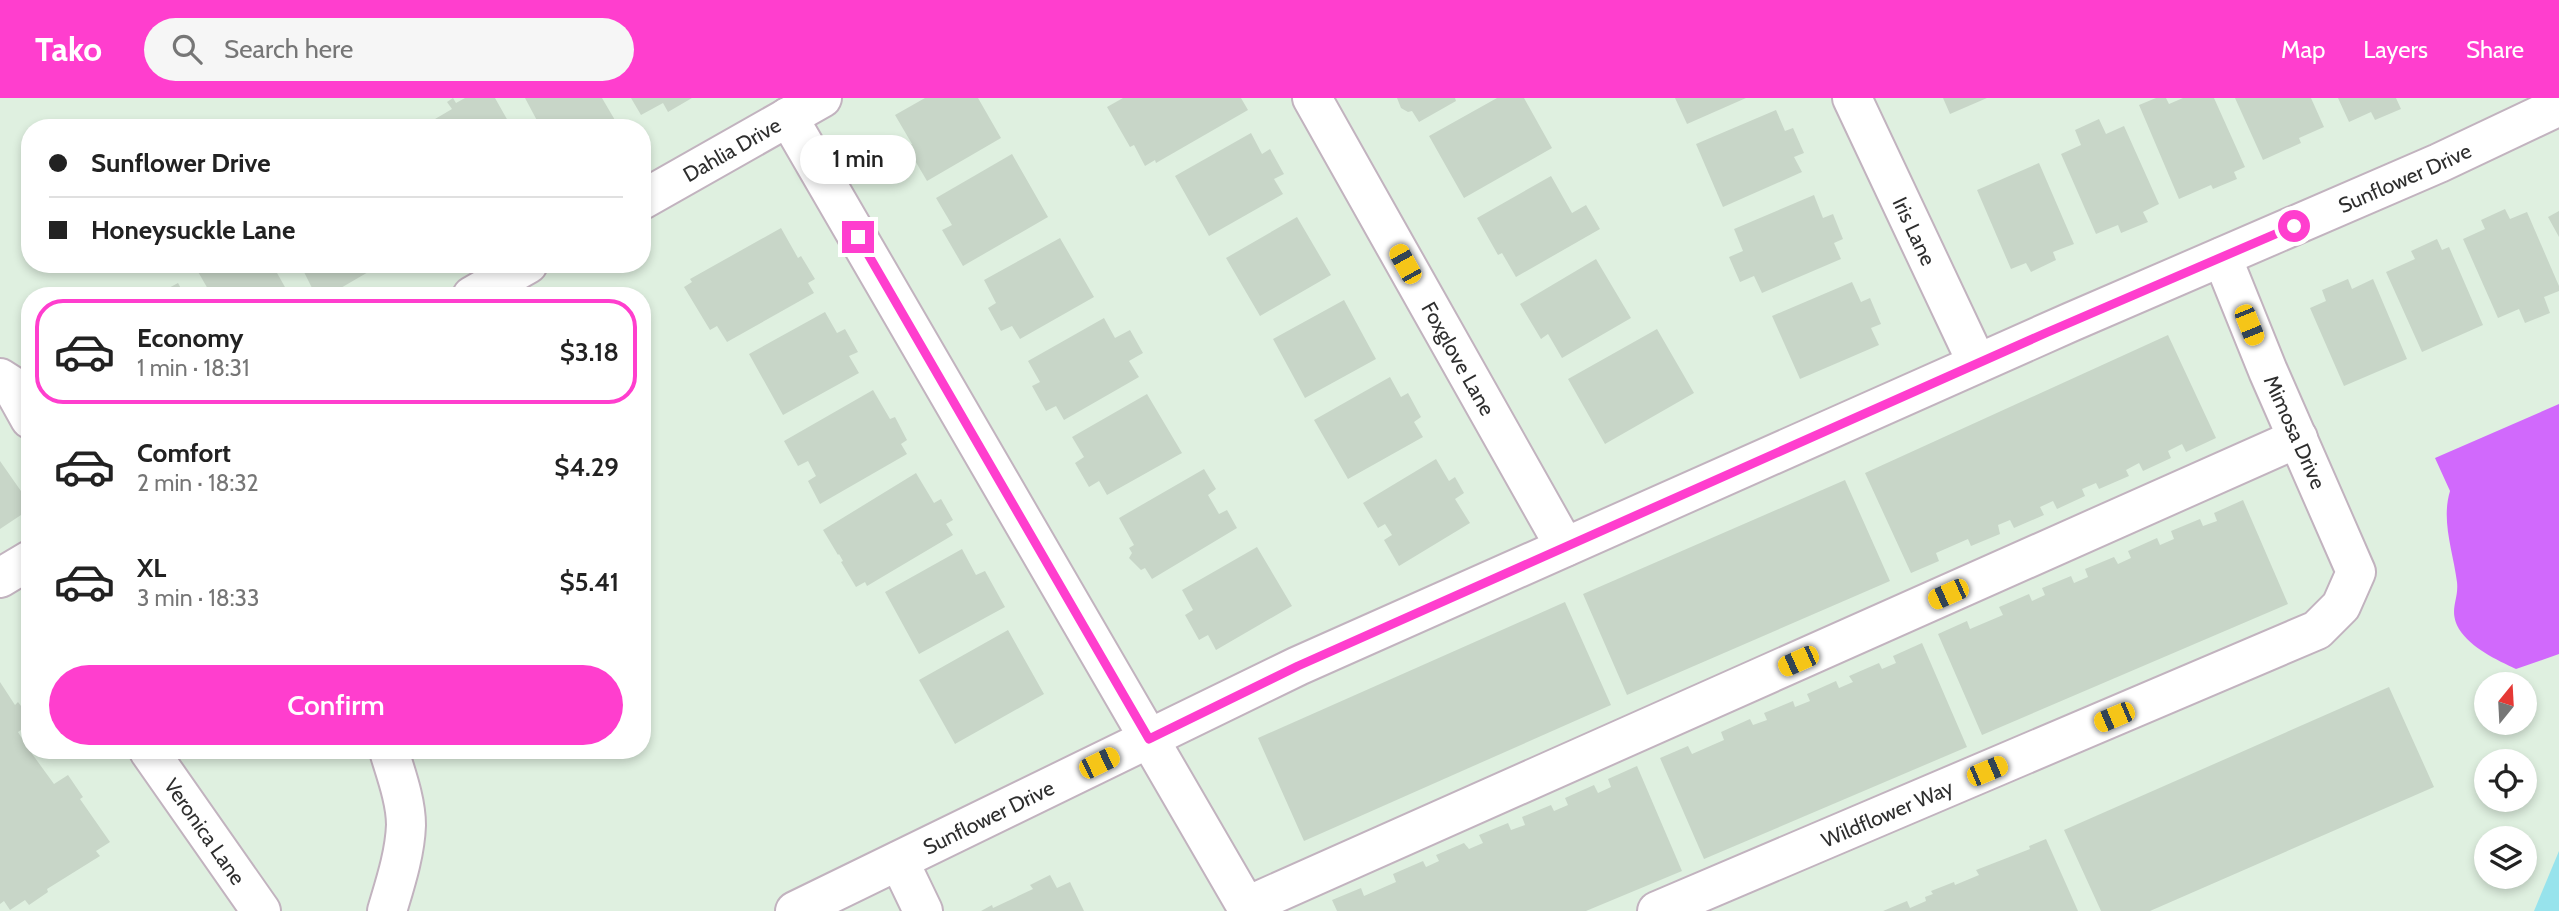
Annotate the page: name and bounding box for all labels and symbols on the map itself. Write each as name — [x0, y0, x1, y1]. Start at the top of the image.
street label: Dahlia Drive — [678, 112, 785, 187]
callout: 1 min — [800, 136, 916, 184]
street label: Sunflower Drive — [2334, 137, 2475, 218]
street label: Iris Lane — [1888, 193, 1942, 269]
route start — [2278, 210, 2310, 242]
route end — [842, 221, 874, 253]
car — [1386, 241, 1425, 287]
street label: Foxglove Lane — [1417, 297, 1501, 420]
car — [2232, 302, 2267, 348]
street label: Mimosa Drive — [2259, 371, 2331, 493]
car — [1925, 576, 1972, 612]
car — [1775, 643, 1822, 679]
north arrow — [2474, 672, 2538, 735]
car — [2091, 699, 2138, 735]
car — [1076, 744, 1123, 782]
car — [1964, 753, 2011, 789]
street label: Veronica Lane — [159, 773, 251, 889]
street label: Sunflower Drive — [919, 774, 1058, 859]
street label: Wildflower Way — [1817, 774, 1957, 852]

